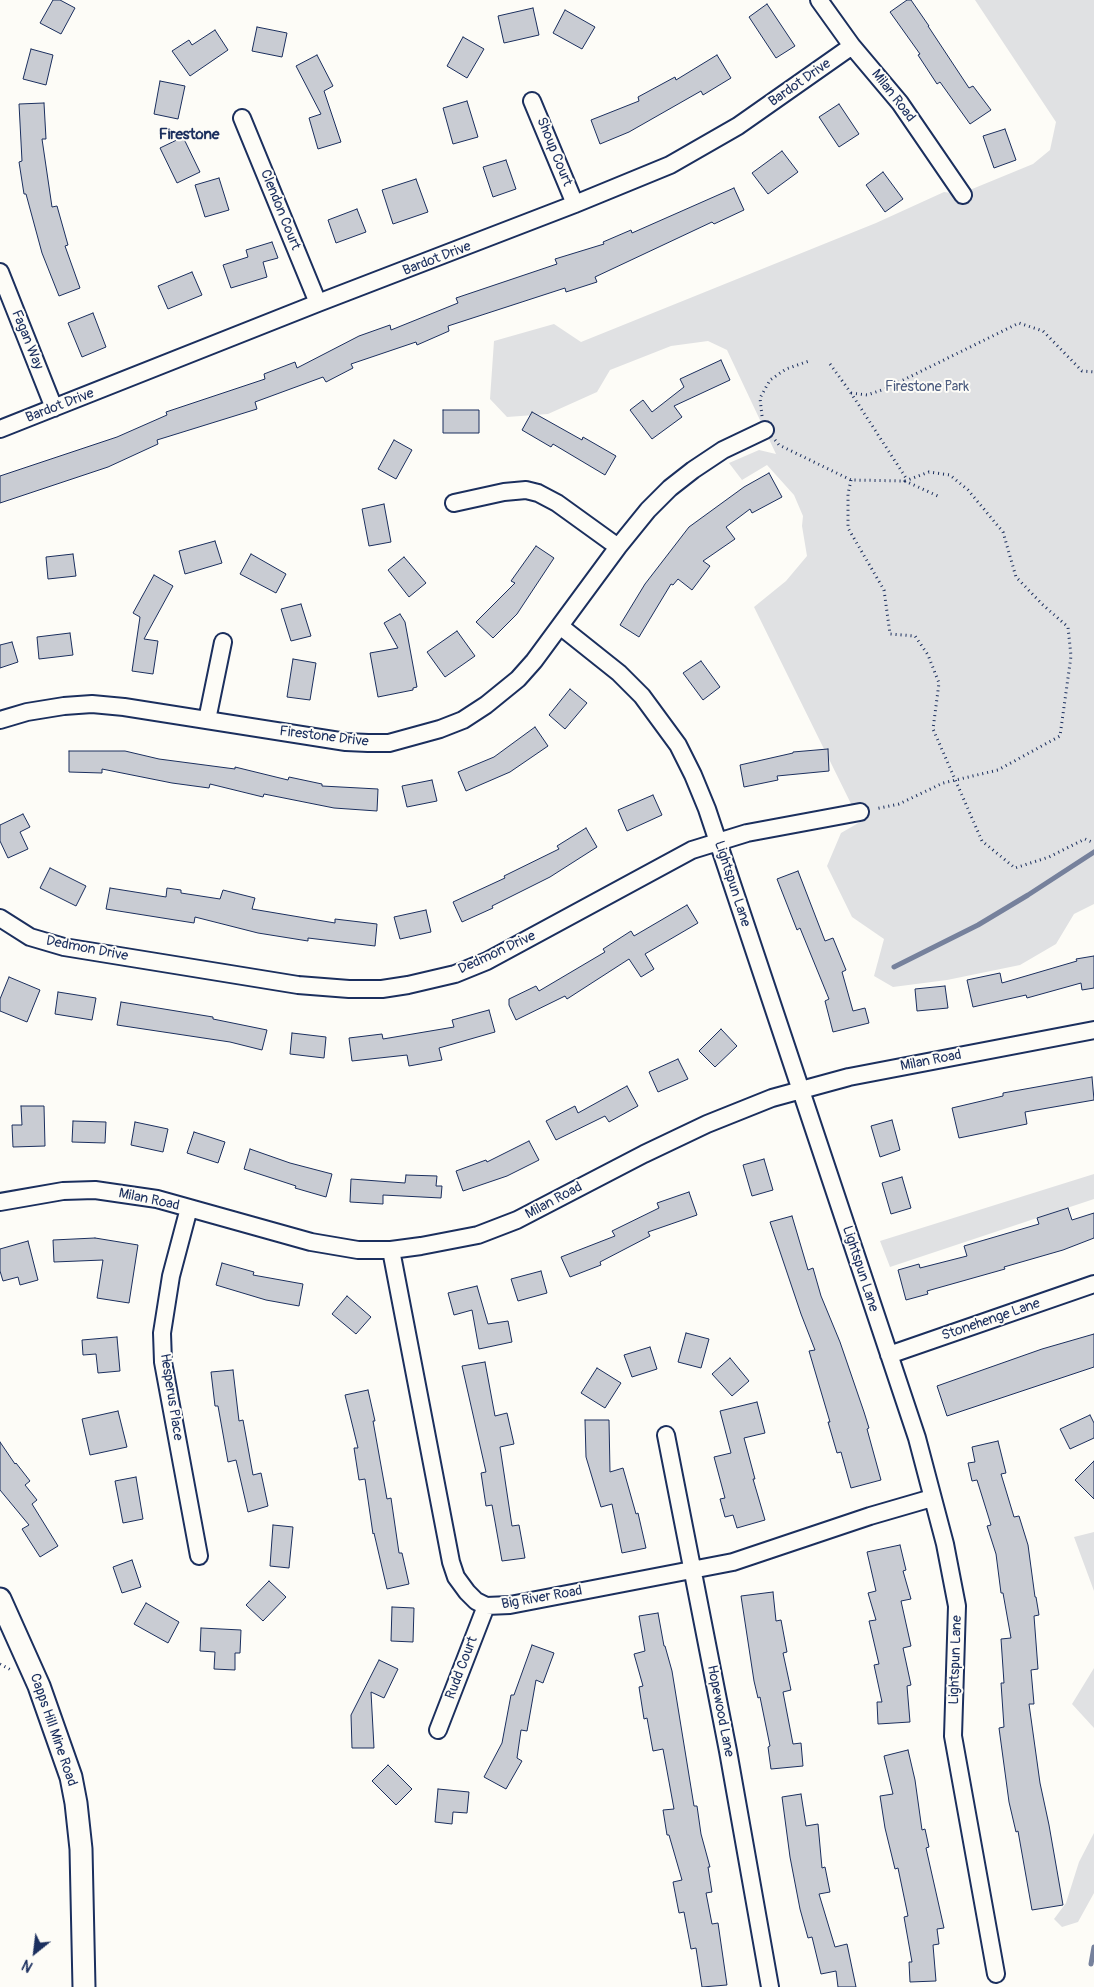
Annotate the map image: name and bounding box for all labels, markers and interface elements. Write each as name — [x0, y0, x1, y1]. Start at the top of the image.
street label: Bardot Drive — [766, 56, 834, 110]
street label: Milan Road — [867, 66, 919, 126]
street label: Shoup Court — [533, 115, 575, 189]
district label: Firestone — [159, 126, 219, 144]
street label: Clendon Court — [256, 167, 304, 253]
street label: Bardot Drive — [400, 238, 474, 280]
street label: Fagan Way — [7, 308, 47, 372]
park label: Firestone Park — [885, 379, 969, 395]
street label: Bardot Drive — [23, 385, 97, 427]
street label: Firestone Drive — [279, 723, 369, 751]
street label: Lightspun Lane — [710, 839, 754, 929]
street label: Dedmon Drive — [456, 928, 538, 978]
street label: Dedmon Drive — [45, 933, 129, 965]
street label: Milan Road — [899, 1047, 963, 1075]
street label: Milan Road — [523, 1179, 585, 1223]
street label: Milan Road — [117, 1185, 181, 1215]
street label: Lightspun Lane — [838, 1224, 882, 1314]
street label: Stonehenge Lane — [940, 1295, 1042, 1345]
street label: Hesperus Place — [156, 1352, 186, 1442]
street label: Big River Road — [500, 1583, 584, 1613]
street label: Lightspun Lane — [946, 1615, 966, 1705]
street label: Rudd Court — [442, 1634, 482, 1702]
street label: Hopewood Lane — [703, 1664, 737, 1758]
street label: Capps Hill Mine Road — [26, 1671, 80, 1789]
north arrow — [10, 1927, 60, 1977]
text: N — [19, 1956, 36, 1975]

